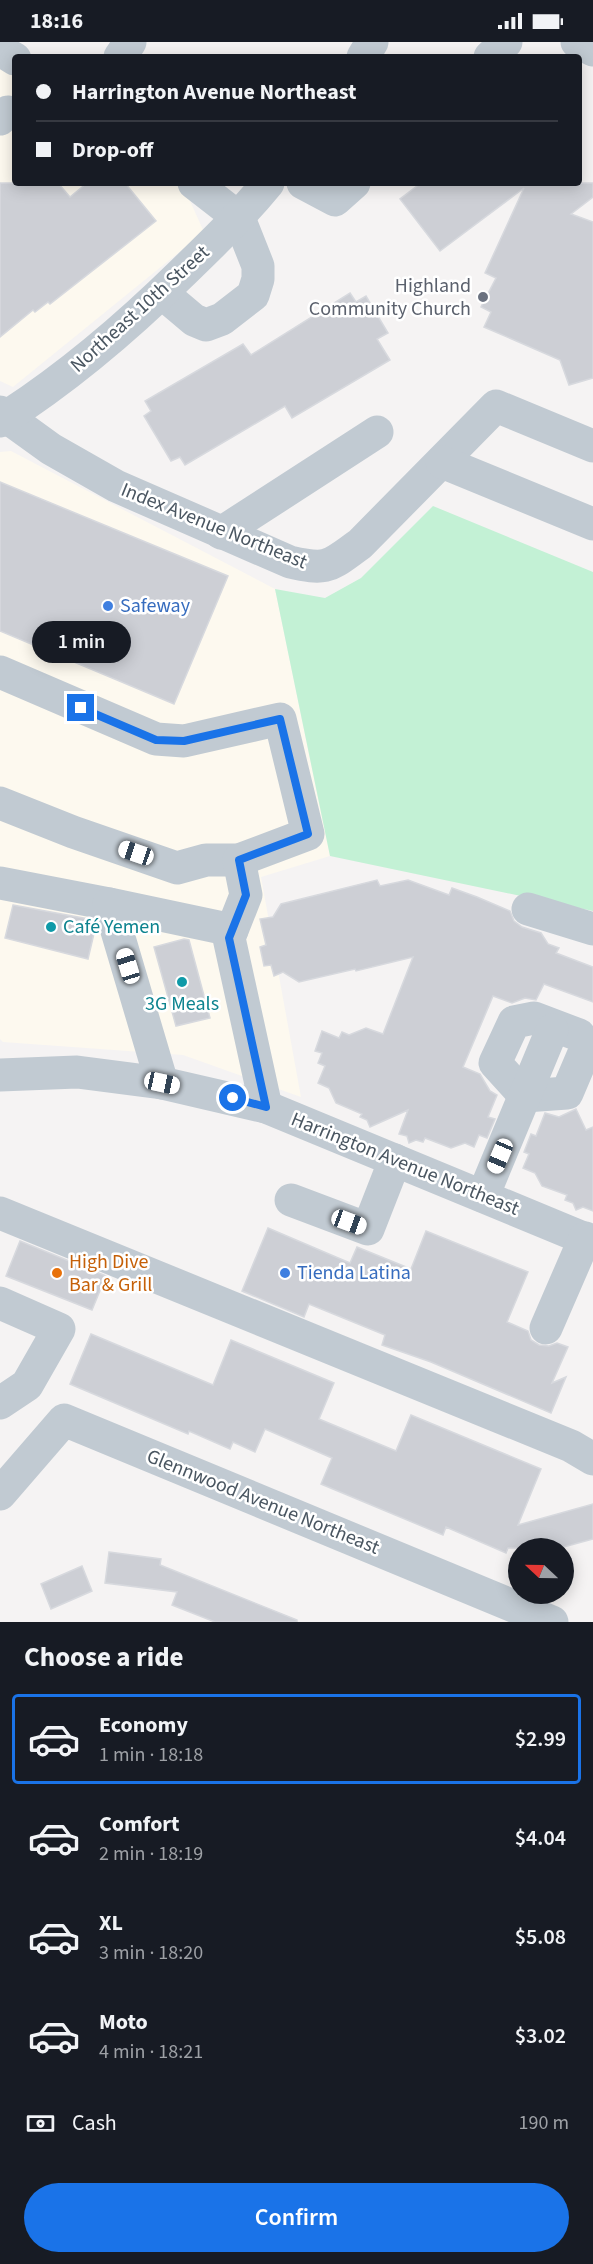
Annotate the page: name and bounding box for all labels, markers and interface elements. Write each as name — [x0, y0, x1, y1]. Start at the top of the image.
text: 18:16 — [30, 5, 83, 37]
text: Harrington Avenue Northeast — [72, 76, 356, 108]
text: Drop-off — [72, 134, 153, 166]
street label: Northeast 10th Street — [64, 239, 216, 379]
place label: Highland Community Church — [309, 272, 471, 323]
marker: Highland Community Church — [476, 290, 490, 304]
street label: Index Avenue Northeast — [117, 476, 311, 576]
place label: Safeway — [120, 592, 191, 620]
marker: Safeway — [101, 599, 115, 613]
callout: 1 min — [32, 621, 130, 663]
text: 1 min — [58, 628, 105, 656]
route end — [67, 694, 94, 721]
car — [116, 839, 156, 867]
place label: Café Yemen — [63, 913, 160, 941]
marker: Café Yemen — [44, 920, 58, 934]
car — [114, 946, 142, 986]
marker: 3G Meals — [175, 975, 189, 989]
place label: 3G Meals — [145, 990, 219, 1018]
car — [143, 1070, 181, 1096]
route start — [219, 1084, 246, 1111]
street label: Harrington Avenue Northeast — [287, 1105, 523, 1223]
car — [485, 1136, 515, 1176]
car — [329, 1207, 369, 1237]
place label: High Dive Bar & Grill — [69, 1248, 152, 1299]
place label: Tienda Latina — [297, 1259, 411, 1287]
marker: High Dive Bar & Grill — [50, 1266, 64, 1280]
marker: Tienda Latina — [278, 1266, 292, 1280]
street label: Glennwood Avenue Northeast — [142, 1442, 384, 1562]
north arrow — [508, 1538, 574, 1604]
map controls — [508, 1538, 574, 1604]
text: Choose a ride — [24, 1638, 184, 1677]
text: Economy — [99, 1709, 188, 1741]
icon: car — [27, 1712, 81, 1766]
text: $2.99 — [515, 1723, 566, 1755]
text: 1 min · 18:18 — [99, 1741, 203, 1769]
text: Comfort — [99, 1808, 180, 1840]
icon: car — [27, 1811, 81, 1865]
text: $4.04 — [515, 1822, 566, 1854]
text: 2 min · 18:19 — [99, 1840, 203, 1868]
text: XL — [99, 1907, 123, 1939]
icon: car — [27, 1910, 81, 1964]
text: $5.08 — [515, 1921, 566, 1953]
text: 3 min · 18:20 — [99, 1939, 203, 1967]
text: Moto — [99, 2006, 148, 2038]
icon: car — [27, 2009, 81, 2063]
text: $3.02 — [515, 2020, 566, 2052]
text: 4 min · 18:21 — [99, 2038, 203, 2066]
icon: cash — [24, 2107, 57, 2140]
text: Cash — [72, 2107, 117, 2139]
text: 190 m — [519, 2109, 569, 2137]
button: Confirm — [24, 2183, 569, 2252]

